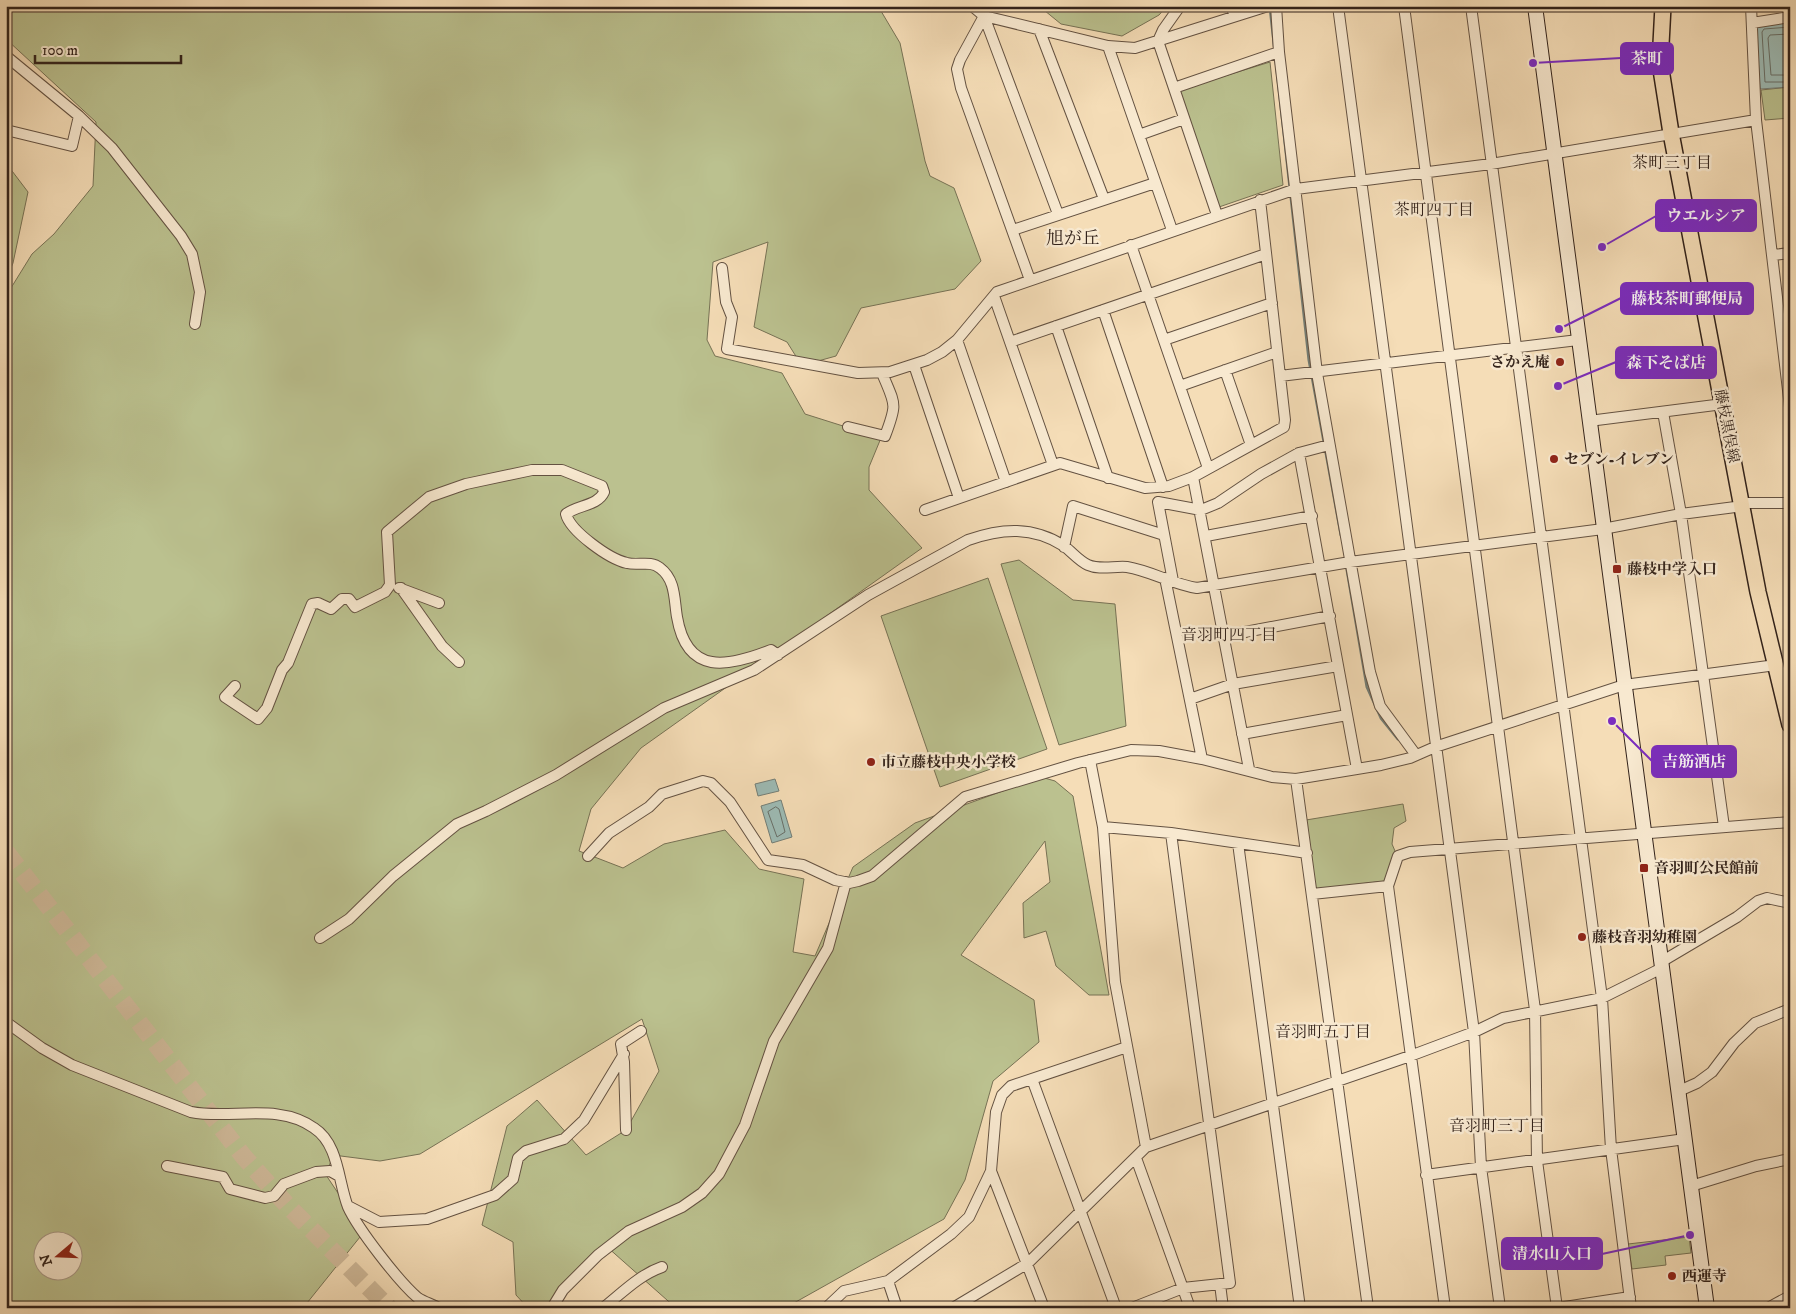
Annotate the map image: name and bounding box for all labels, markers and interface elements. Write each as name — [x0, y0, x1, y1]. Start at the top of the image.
scale bar — [35, 32, 181, 64]
text: 100 m — [42, 41, 78, 60]
callout: 茶町 — [1621, 43, 1673, 74]
text: 茶町 — [1631, 49, 1663, 69]
district label: 茶町三丁目 — [1632, 153, 1712, 173]
district label: 茶町四丁目 — [1394, 200, 1474, 220]
callout: ウエルシア — [1656, 200, 1756, 231]
text: ウエルシア — [1666, 206, 1746, 226]
district label: 旭が丘 — [1046, 228, 1100, 250]
callout: 藤枝茶町郵便局 — [1621, 283, 1753, 314]
text: 藤枝茶町郵便局 — [1631, 289, 1743, 309]
callout: 森下そば店 — [1616, 347, 1716, 378]
place label: さかえ庵 — [1490, 353, 1550, 372]
text: 森下そば店 — [1626, 353, 1706, 373]
marker: さかえ庵 — [1554, 356, 1566, 368]
street label: 藤枝黒俣線 — [1710, 387, 1743, 465]
place label: セブン-イレブン — [1564, 450, 1674, 469]
marker: セブン-イレブン — [1548, 453, 1560, 465]
place label: 藤枝中学入口 — [1627, 560, 1717, 579]
marker: 藤枝中学入口 — [1611, 563, 1623, 575]
district label: 音羽町四丁目 — [1181, 625, 1277, 645]
callout: 吉筋酒店 — [1652, 746, 1736, 777]
text: 吉筋酒店 — [1662, 752, 1726, 772]
place label: 市立藤枝中央小学校 — [881, 753, 1016, 772]
marker: 市立藤枝中央小学校 — [865, 756, 877, 768]
place label: 音羽町公民館前 — [1654, 859, 1759, 878]
marker: 音羽町公民館前 — [1638, 862, 1650, 874]
place label: 藤枝音羽幼稚園 — [1592, 928, 1697, 947]
marker: 藤枝音羽幼稚園 — [1576, 931, 1588, 943]
district label: 音羽町五丁目 — [1275, 1022, 1371, 1042]
district label: 音羽町三丁目 — [1449, 1116, 1545, 1136]
north arrow — [32, 1232, 82, 1282]
callout: 清水山入口 — [1502, 1238, 1602, 1269]
text: 清水山入口 — [1512, 1244, 1592, 1264]
text: N — [36, 1251, 57, 1268]
place label: 西運寺 — [1682, 1267, 1727, 1286]
marker: 西運寺 — [1666, 1270, 1678, 1282]

